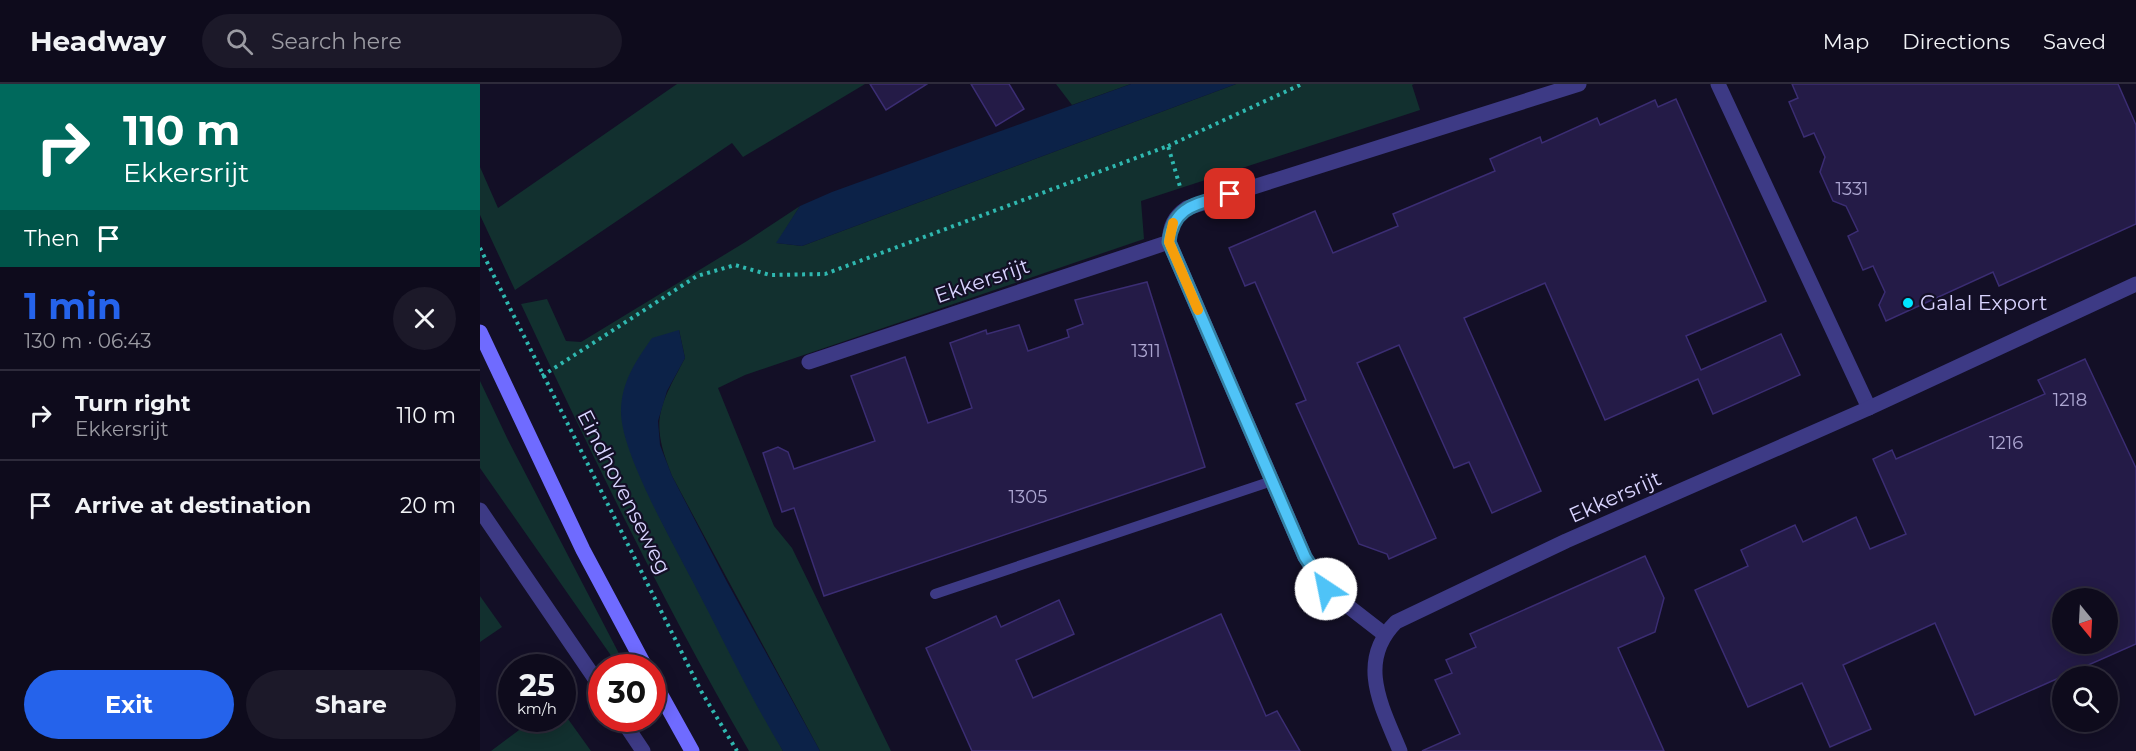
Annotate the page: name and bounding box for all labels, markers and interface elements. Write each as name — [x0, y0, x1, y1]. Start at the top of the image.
search box — [202, 14, 622, 68]
text: Headway — [30, 24, 166, 58]
icon: search — [223, 25, 256, 58]
text: Search here — [271, 28, 402, 55]
text: Map — [1823, 29, 1869, 54]
text: Directions — [1902, 29, 2010, 54]
text: Saved — [2043, 29, 2106, 54]
text: 110 m — [123, 104, 240, 156]
icon: right — [24, 108, 102, 186]
text: Ekkersrijt — [123, 156, 249, 189]
pin — [1204, 168, 1255, 219]
icon: arrive — [1213, 177, 1246, 210]
house number: 1331 — [1835, 178, 1869, 200]
icon: arrive — [92, 222, 125, 255]
text: Then — [24, 225, 80, 252]
street label: Ekkersrijt — [931, 253, 1032, 308]
text: 1 min — [24, 284, 122, 328]
button: close — [393, 287, 456, 350]
place label: Galal Export — [1920, 290, 2047, 315]
marker: Galal Export — [1901, 296, 1915, 310]
text: 130 m · 06:43 — [24, 329, 152, 353]
house number: 1311 — [1131, 340, 1161, 362]
house number: 1218 — [2053, 389, 2087, 411]
text: Turn right — [75, 390, 190, 417]
icon: right — [24, 399, 57, 432]
text: 110 m — [396, 402, 456, 429]
street label: Eindhovenseweg — [572, 405, 677, 578]
text: Ekkersrijt — [75, 417, 169, 441]
house number: 1216 — [1989, 432, 2023, 454]
street label: Ekkersrijt — [1565, 465, 1665, 528]
house number: 1305 — [1009, 486, 1047, 508]
icon: arrive — [24, 489, 57, 522]
text: Arrive at destination — [75, 492, 311, 519]
text: 20 m — [400, 492, 456, 519]
position arrow — [1294, 557, 1358, 621]
north arrow — [2052, 588, 2118, 654]
map controls — [2052, 588, 2118, 732]
speed limit sign: 30 — [588, 654, 666, 732]
button: search — [2052, 666, 2118, 732]
text: 25 — [519, 667, 555, 704]
button: Exit — [24, 670, 234, 739]
button: Share — [246, 670, 456, 739]
text: km/h — [517, 699, 557, 718]

